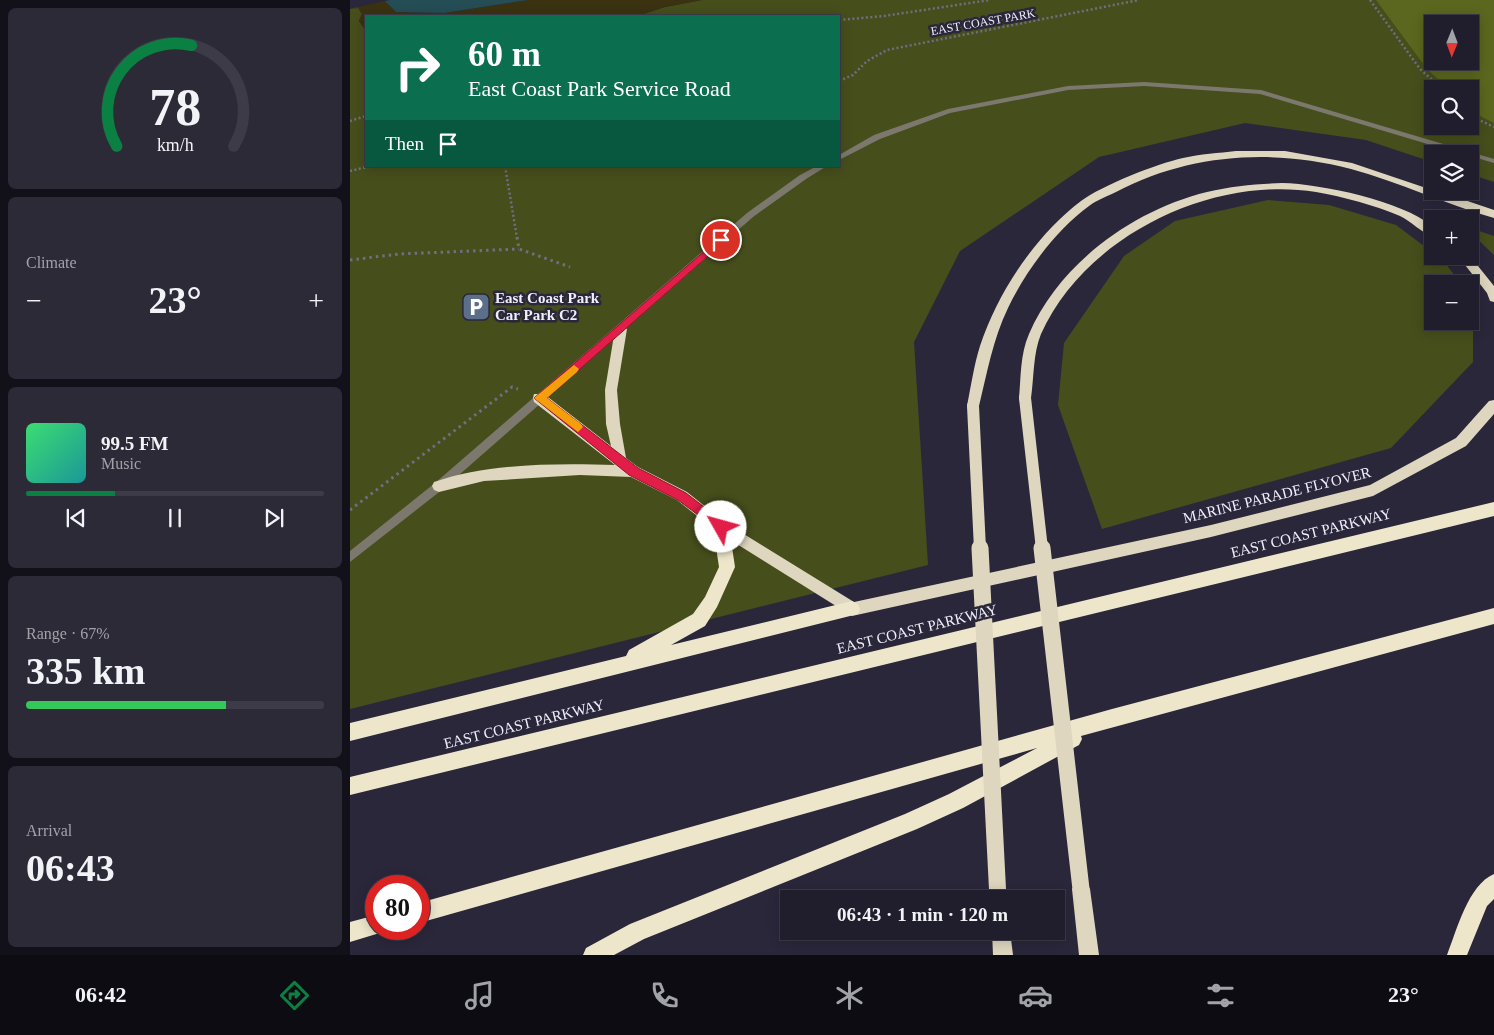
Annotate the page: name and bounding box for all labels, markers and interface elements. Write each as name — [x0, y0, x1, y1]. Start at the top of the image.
street label: EAST COAST PARK — [930, 6, 1037, 38]
north arrow — [1424, 15, 1479, 70]
map controls — [1424, 15, 1479, 330]
icon: right — [385, 35, 450, 100]
text: 60 m — [468, 35, 541, 74]
text: East Coast Park Service Road — [468, 76, 731, 101]
text: 78 — [149, 79, 201, 136]
button: search — [1424, 80, 1479, 135]
icon: arrive — [434, 130, 462, 158]
text: Then — [385, 133, 424, 154]
text: km/h — [157, 135, 193, 155]
button: layers — [1424, 145, 1479, 200]
button: + — [1424, 210, 1479, 265]
pin — [700, 219, 742, 261]
icon: arrive — [707, 226, 735, 254]
text: Climate — [26, 254, 77, 271]
button: − — [1424, 275, 1479, 330]
text: 23° — [148, 279, 202, 321]
text: − — [26, 285, 42, 316]
text: + — [308, 285, 324, 316]
place label: East Coast Park Car Park C2 — [495, 290, 600, 323]
parking icon: East Coast Park Car Park C2 — [461, 292, 491, 322]
text: 99.5 FM — [101, 433, 169, 454]
text: Music — [101, 455, 141, 472]
street label: MARINE PARADE FLYOVER — [1181, 464, 1373, 526]
position arrow — [694, 500, 746, 552]
icon: previous — [62, 504, 90, 532]
icon: pause — [161, 504, 189, 532]
icon: next — [260, 504, 288, 532]
street label: EAST COAST PARKWAY — [1229, 505, 1393, 561]
street label: EAST COAST PARKWAY — [835, 601, 999, 657]
text: Range · 67% — [26, 625, 110, 642]
text: 335 km — [26, 650, 145, 692]
street label: EAST COAST PARKWAY — [442, 696, 606, 752]
text: Arrival — [26, 822, 72, 839]
text: 06:43 — [26, 847, 115, 889]
speed limit sign: 80 — [365, 875, 430, 940]
text: 06:43 · 1 min · 120 m — [837, 904, 1008, 925]
icon: directions — [277, 978, 312, 1013]
icon: music — [462, 978, 497, 1013]
icon: phone — [647, 978, 682, 1013]
icon: climate — [832, 978, 867, 1013]
icon: car — [1018, 978, 1053, 1013]
icon: filters — [1203, 978, 1238, 1013]
text: 06:42 — [75, 982, 126, 1007]
text: 23° — [1388, 982, 1419, 1007]

